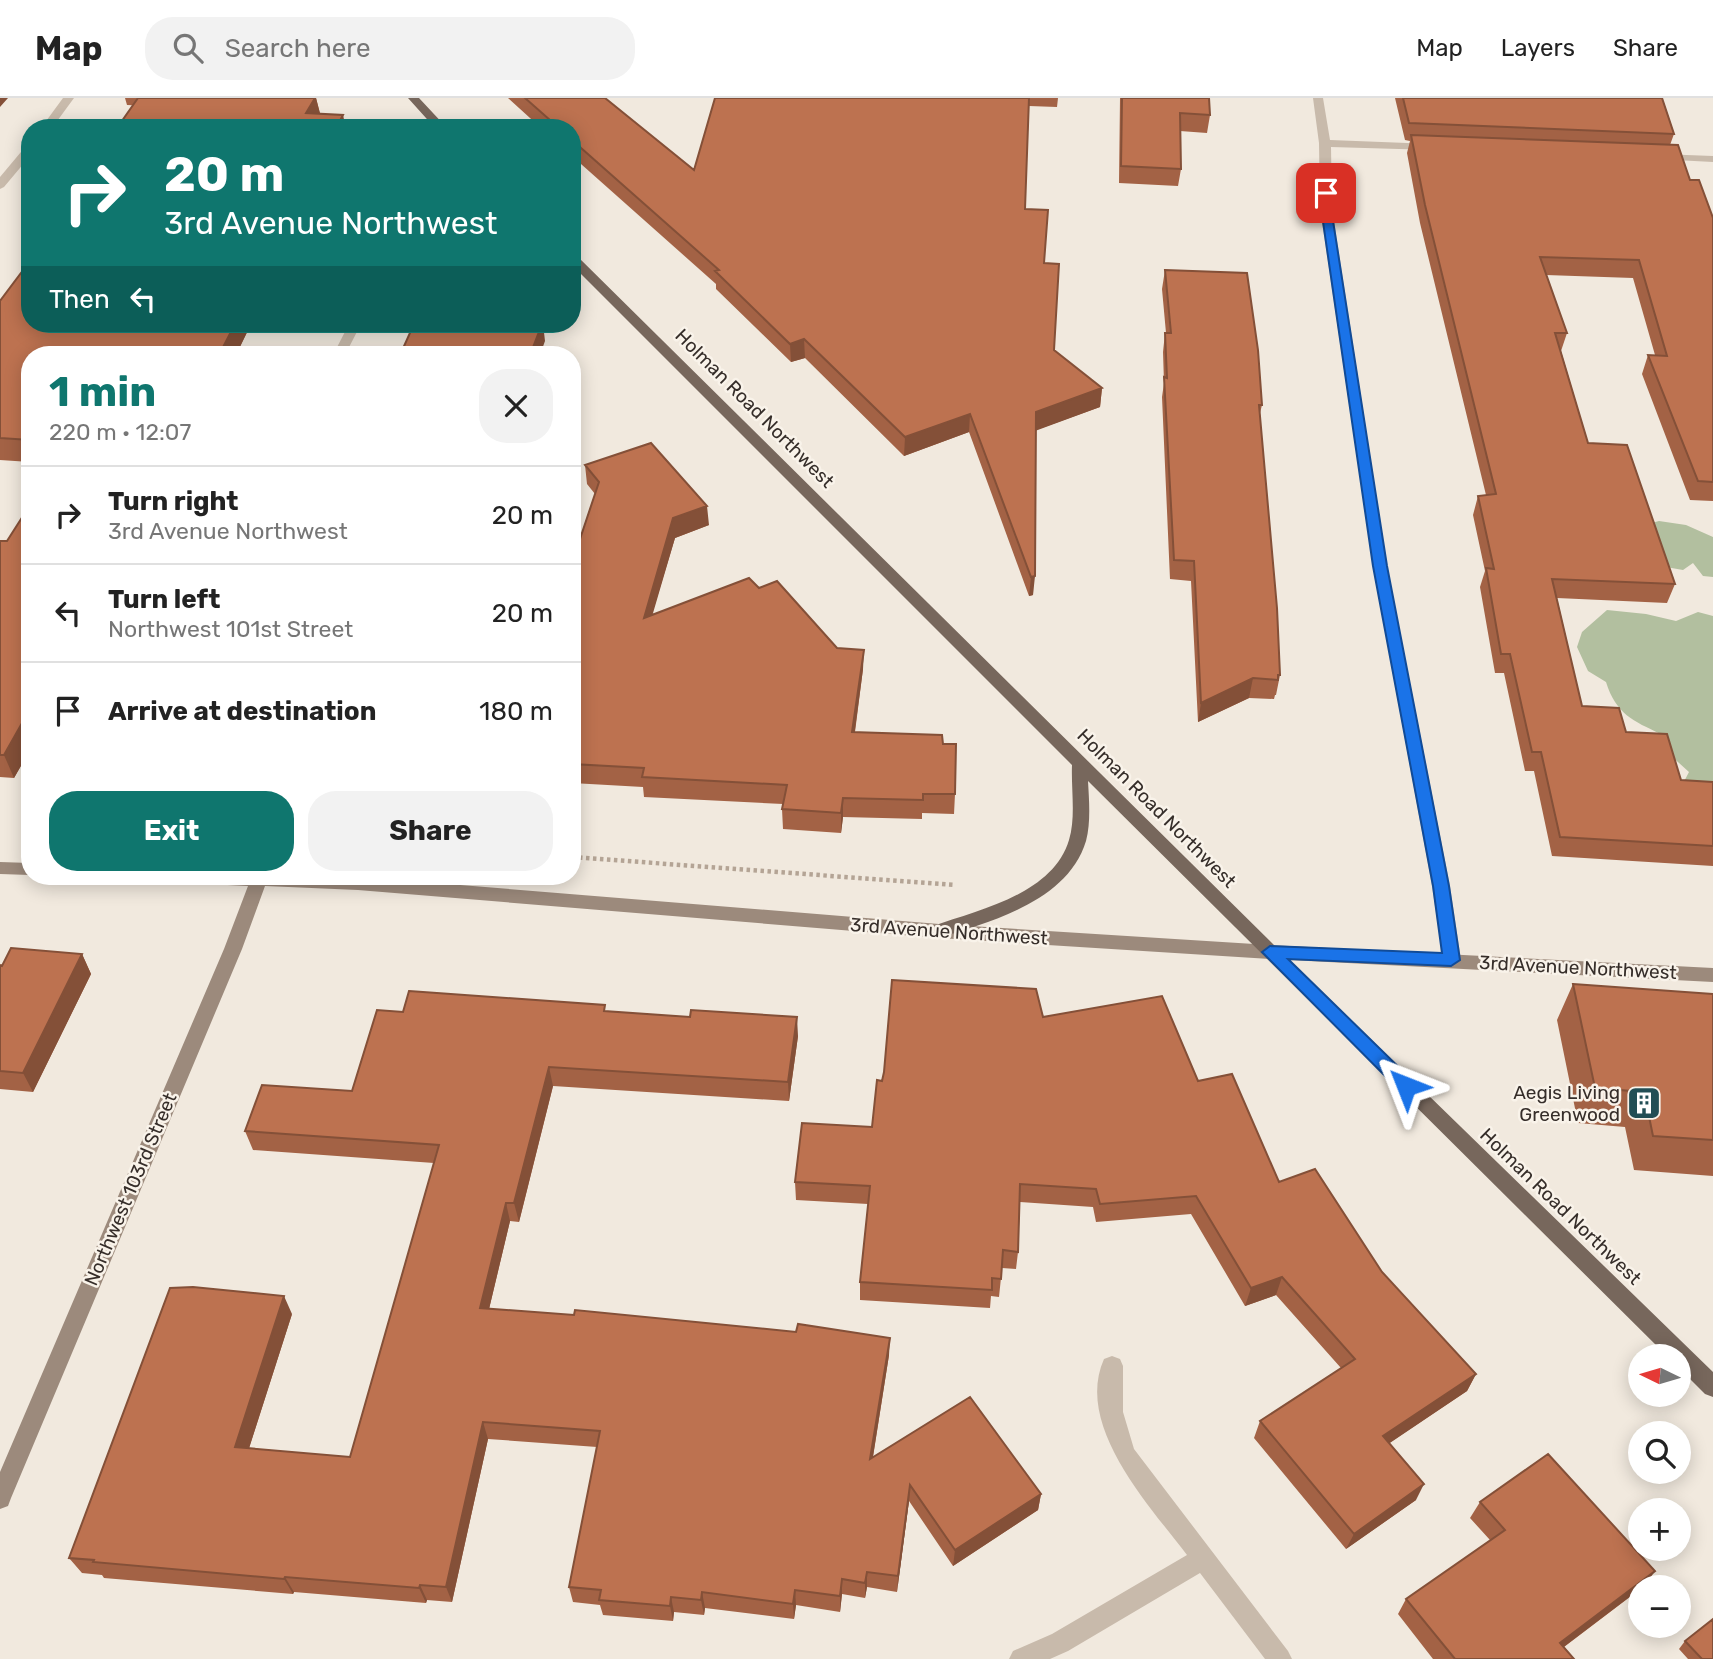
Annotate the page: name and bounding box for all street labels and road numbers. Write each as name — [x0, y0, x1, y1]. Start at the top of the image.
street label: Holman Road Northwest — [670, 324, 839, 493]
street label: Holman Road Northwest — [1072, 724, 1241, 893]
street label: 3rd Avenue Northwest — [849, 913, 1049, 950]
street label: 3rd Avenue Northwest — [1478, 951, 1678, 984]
street label: Northwest 103rd Street — [79, 1089, 182, 1289]
street label: Holman Road Northwest — [1475, 1123, 1646, 1290]

